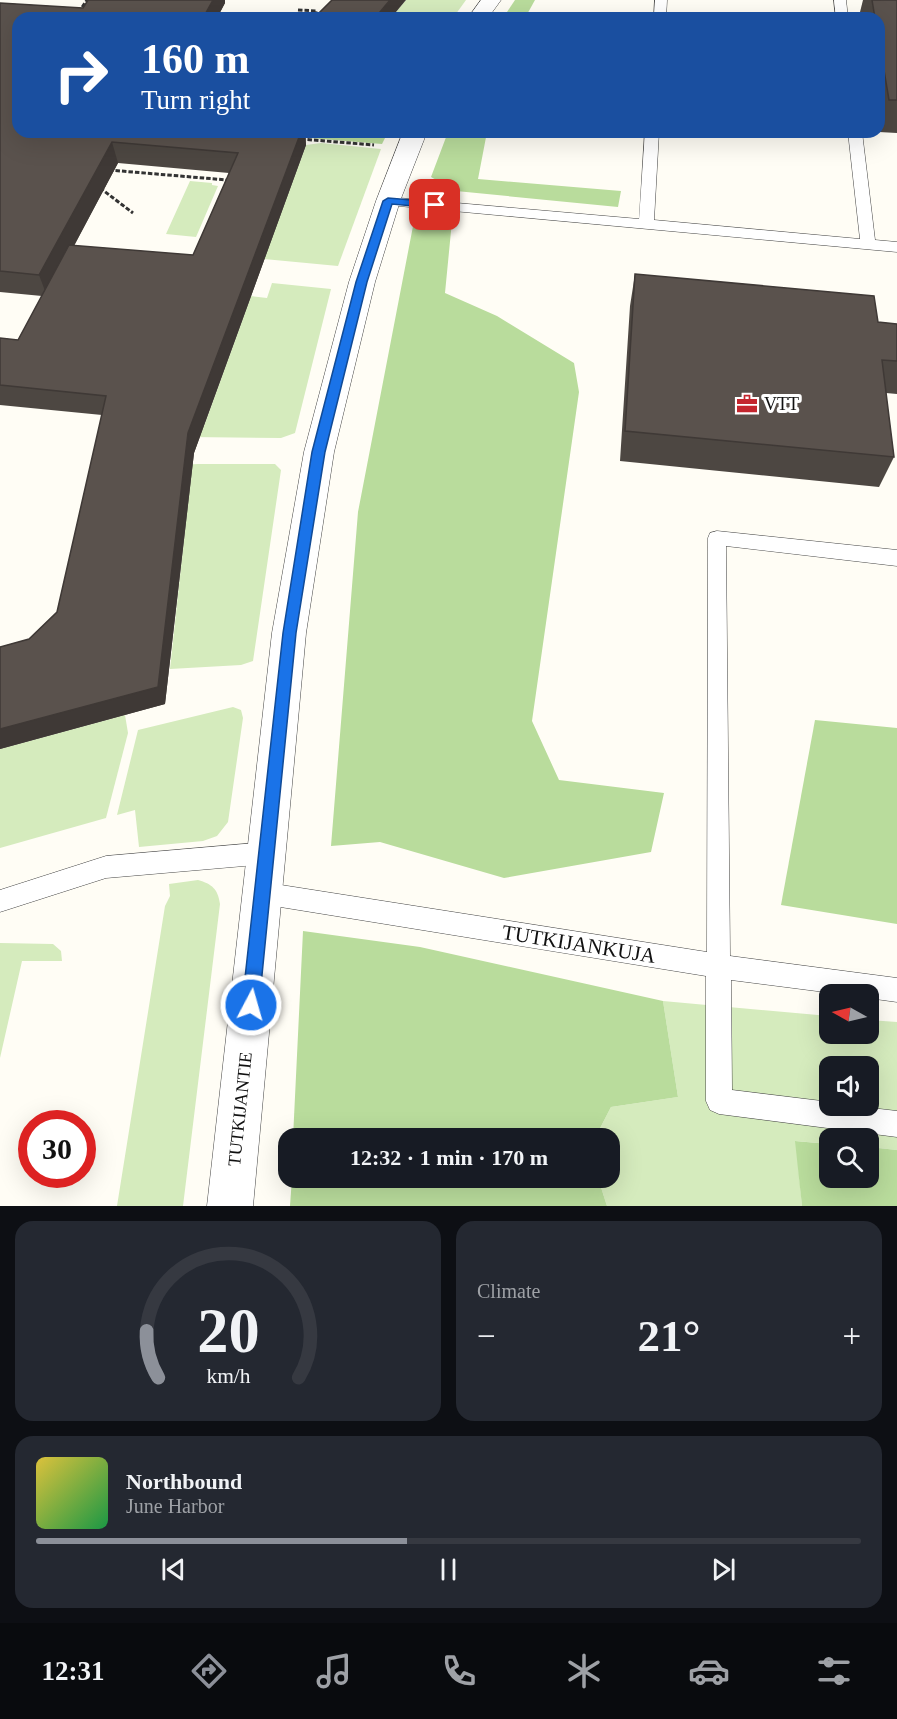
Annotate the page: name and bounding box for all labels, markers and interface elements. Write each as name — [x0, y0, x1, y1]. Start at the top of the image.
icon: right — [42, 36, 120, 114]
text: 160 m — [141, 36, 250, 82]
text: Turn right — [141, 85, 250, 115]
pin — [409, 179, 460, 230]
icon: arrive — [418, 188, 451, 221]
office icon: VTT — [735, 392, 759, 416]
place label: VTT — [764, 394, 799, 414]
street label: TUTKIJANKUJA — [500, 920, 658, 968]
position arrow — [219, 973, 283, 1037]
north arrow — [819, 984, 879, 1044]
map controls — [819, 984, 879, 1188]
street label: TUTKIJANTIE — [224, 1051, 256, 1167]
button: sound — [819, 1056, 879, 1116]
speed limit sign: 30 — [18, 1110, 96, 1188]
button: search — [819, 1128, 879, 1188]
text: 12:32 · 1 min · 170 m — [350, 1145, 548, 1170]
text: Climate — [477, 1280, 540, 1302]
text: 20 — [197, 1296, 259, 1365]
text: 21° — [638, 1311, 701, 1361]
text: − — [477, 1318, 496, 1354]
text: + — [842, 1318, 861, 1354]
text: km/h — [206, 1364, 250, 1388]
text: Northbound — [126, 1469, 242, 1494]
text: June Harbor — [126, 1495, 224, 1517]
icon: previous — [157, 1553, 190, 1586]
icon: pause — [432, 1553, 465, 1586]
icon: next — [707, 1553, 740, 1586]
icon: directions — [188, 1650, 230, 1692]
icon: music — [313, 1650, 355, 1692]
icon: phone — [438, 1650, 480, 1692]
icon: climate — [563, 1650, 605, 1692]
icon: car — [688, 1650, 730, 1692]
icon: filters — [813, 1650, 855, 1692]
text: 12:31 — [42, 1656, 105, 1686]

